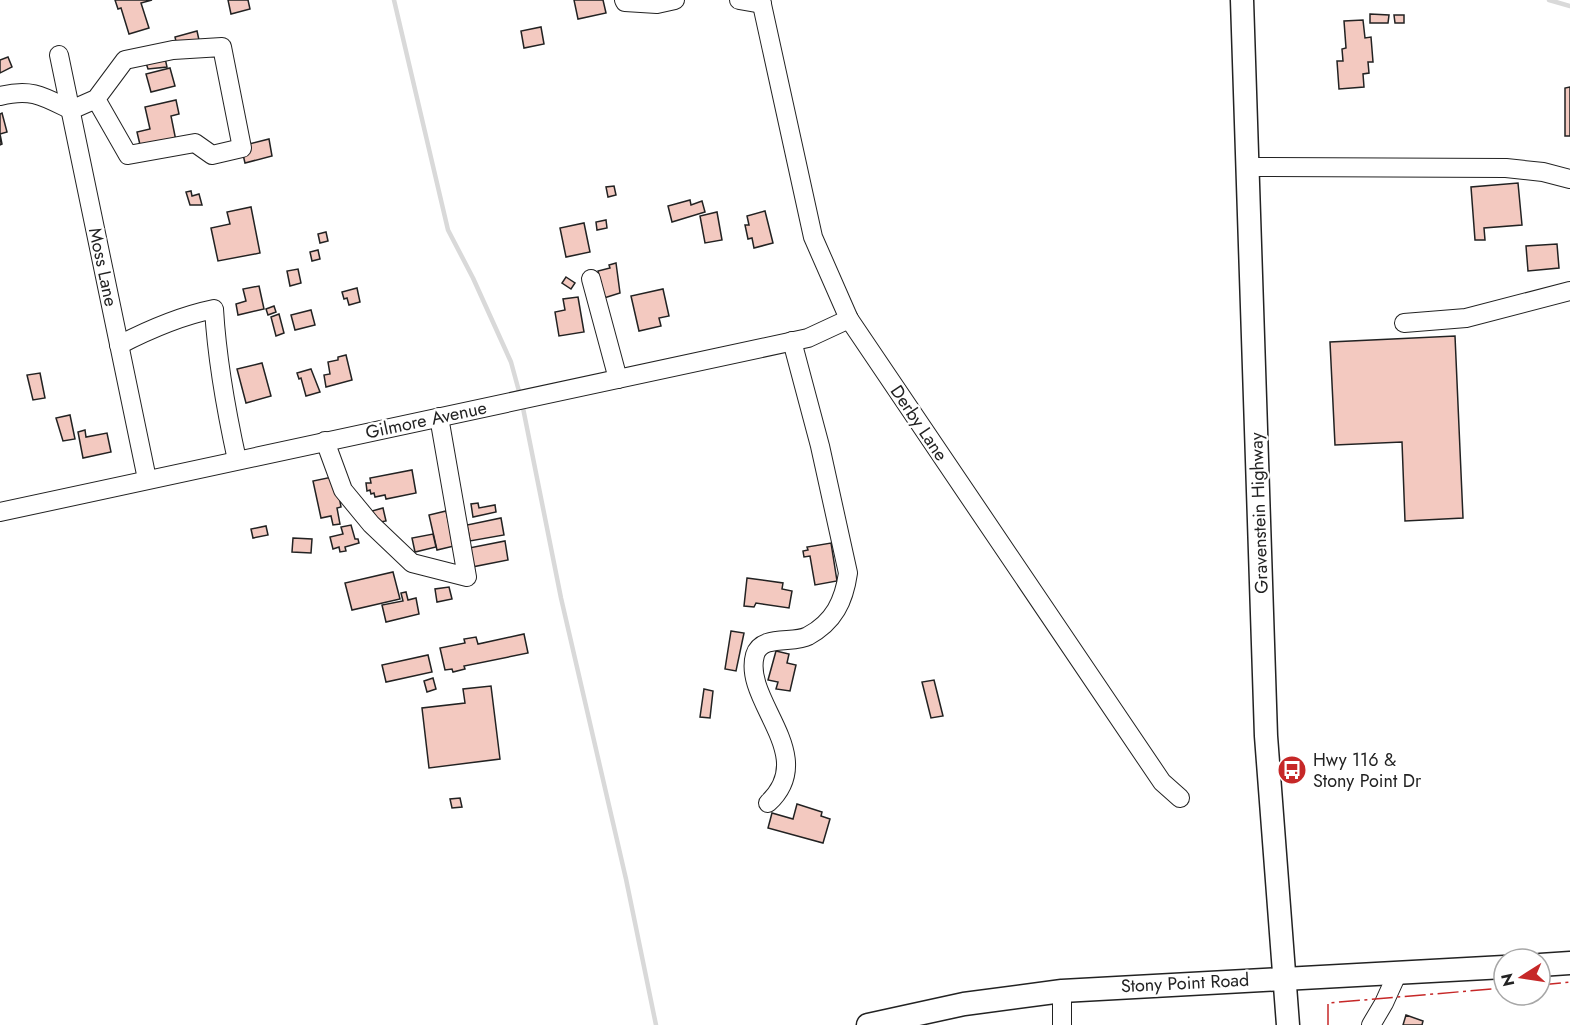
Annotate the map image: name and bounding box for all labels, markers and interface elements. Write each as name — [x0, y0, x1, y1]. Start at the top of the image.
street label: Moss Lane — [82, 225, 124, 309]
street label: Derby Lane — [884, 380, 954, 466]
street label: Gilmore Avenue — [363, 394, 489, 446]
street label: Gravenstein Highway — [1243, 432, 1275, 594]
place label: Hwy 116 & Stony Point Dr — [1313, 747, 1422, 794]
bus stop icon: Hwy 116 & Stony Point Dr — [1276, 754, 1308, 786]
north arrow — [1492, 947, 1552, 1007]
street label: Stony Point Road — [1120, 967, 1250, 999]
text: N — [1495, 971, 1520, 989]

